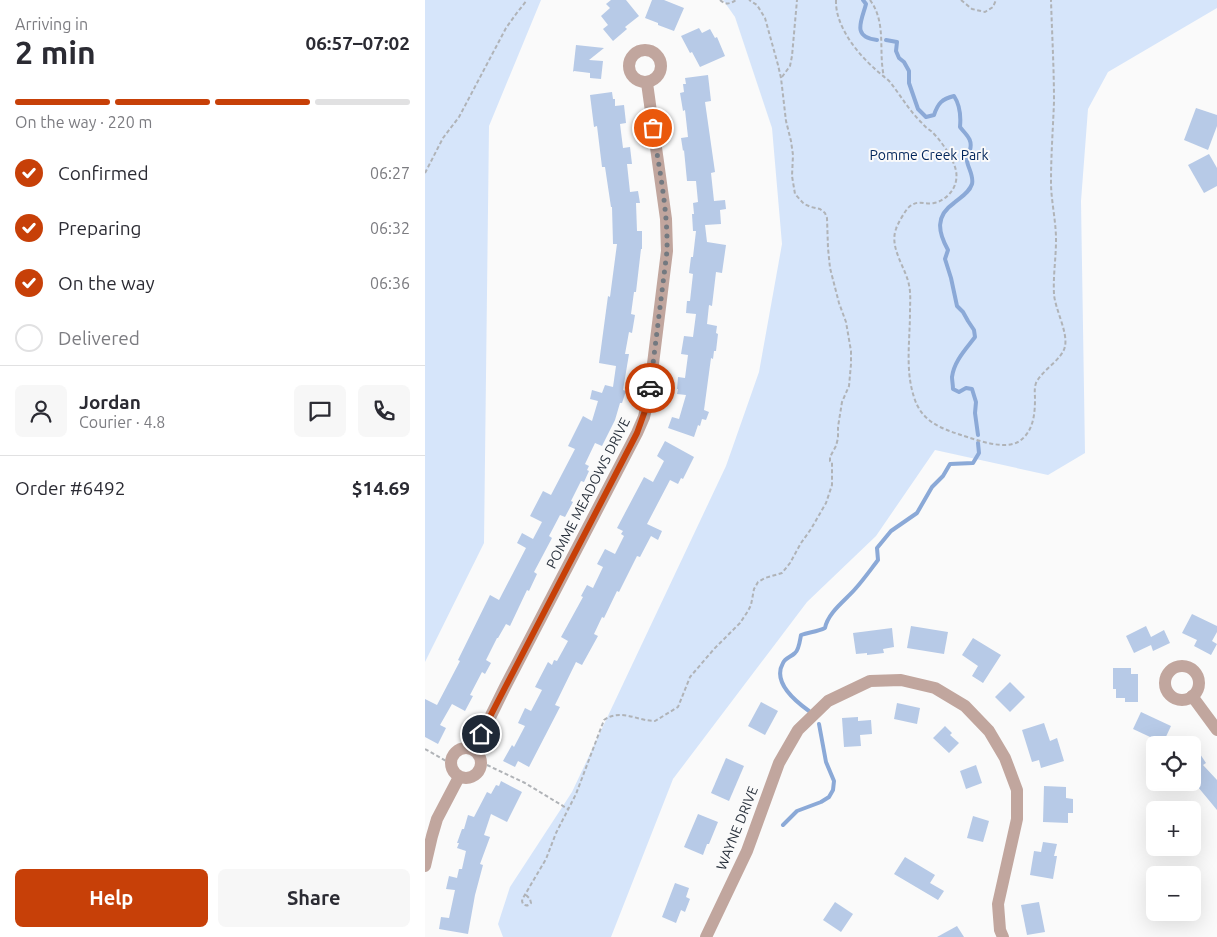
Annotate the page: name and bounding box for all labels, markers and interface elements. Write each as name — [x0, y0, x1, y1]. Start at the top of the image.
text: Arriving in — [15, 15, 88, 33]
text: 06:57–07:02 — [305, 32, 410, 54]
text: 2 min — [15, 34, 96, 70]
pin — [632, 107, 674, 149]
text: On the way · 220 m — [15, 113, 152, 131]
icon: bag — [639, 114, 667, 142]
park label: Pomme Creek Park — [870, 147, 988, 163]
icon: check — [15, 159, 43, 187]
text: Confirmed — [58, 162, 149, 184]
text: 06:27 — [370, 164, 410, 182]
icon: check — [15, 214, 43, 242]
text: Preparing — [58, 217, 142, 239]
text: 06:32 — [370, 219, 410, 237]
icon: check — [15, 269, 43, 297]
text: On the way — [58, 272, 155, 294]
text: 06:36 — [370, 274, 410, 292]
text: Delivered — [58, 327, 140, 349]
courier — [625, 363, 675, 413]
icon: car — [636, 374, 664, 402]
button: person — [15, 385, 67, 437]
button: chat — [294, 385, 346, 437]
button: phone — [358, 385, 410, 437]
text: Jordan — [79, 391, 141, 413]
text: Courier · 4.8 — [79, 413, 165, 431]
street label: POMME MEADOWS DRIVE — [543, 415, 633, 571]
text: Order #6492 — [15, 477, 125, 499]
text: $14.69 — [352, 477, 410, 499]
pin — [460, 713, 502, 755]
icon: home — [467, 720, 495, 748]
map controls — [1146, 736, 1201, 921]
button: locate — [1146, 736, 1201, 791]
street label: WAYNE DRIVE — [713, 784, 761, 872]
button: + — [1146, 801, 1201, 856]
button: − — [1146, 866, 1201, 921]
button: Help — [15, 869, 208, 927]
button: Share — [218, 869, 410, 927]

